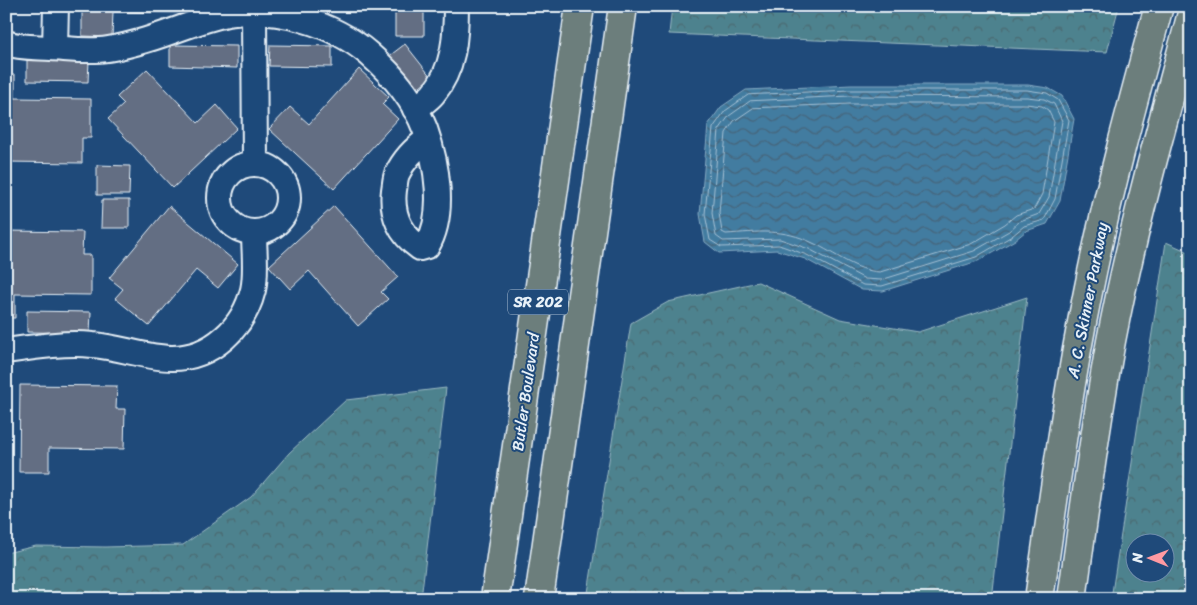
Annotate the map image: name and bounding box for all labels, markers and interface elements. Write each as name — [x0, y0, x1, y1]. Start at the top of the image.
street label: A. C. Skinner Parkway — [1058, 219, 1117, 381]
road number: SR 202 — [508, 290, 568, 314]
street label: Butler Boulevard — [503, 330, 548, 453]
north arrow — [1124, 532, 1174, 582]
text: N — [1125, 552, 1150, 564]

